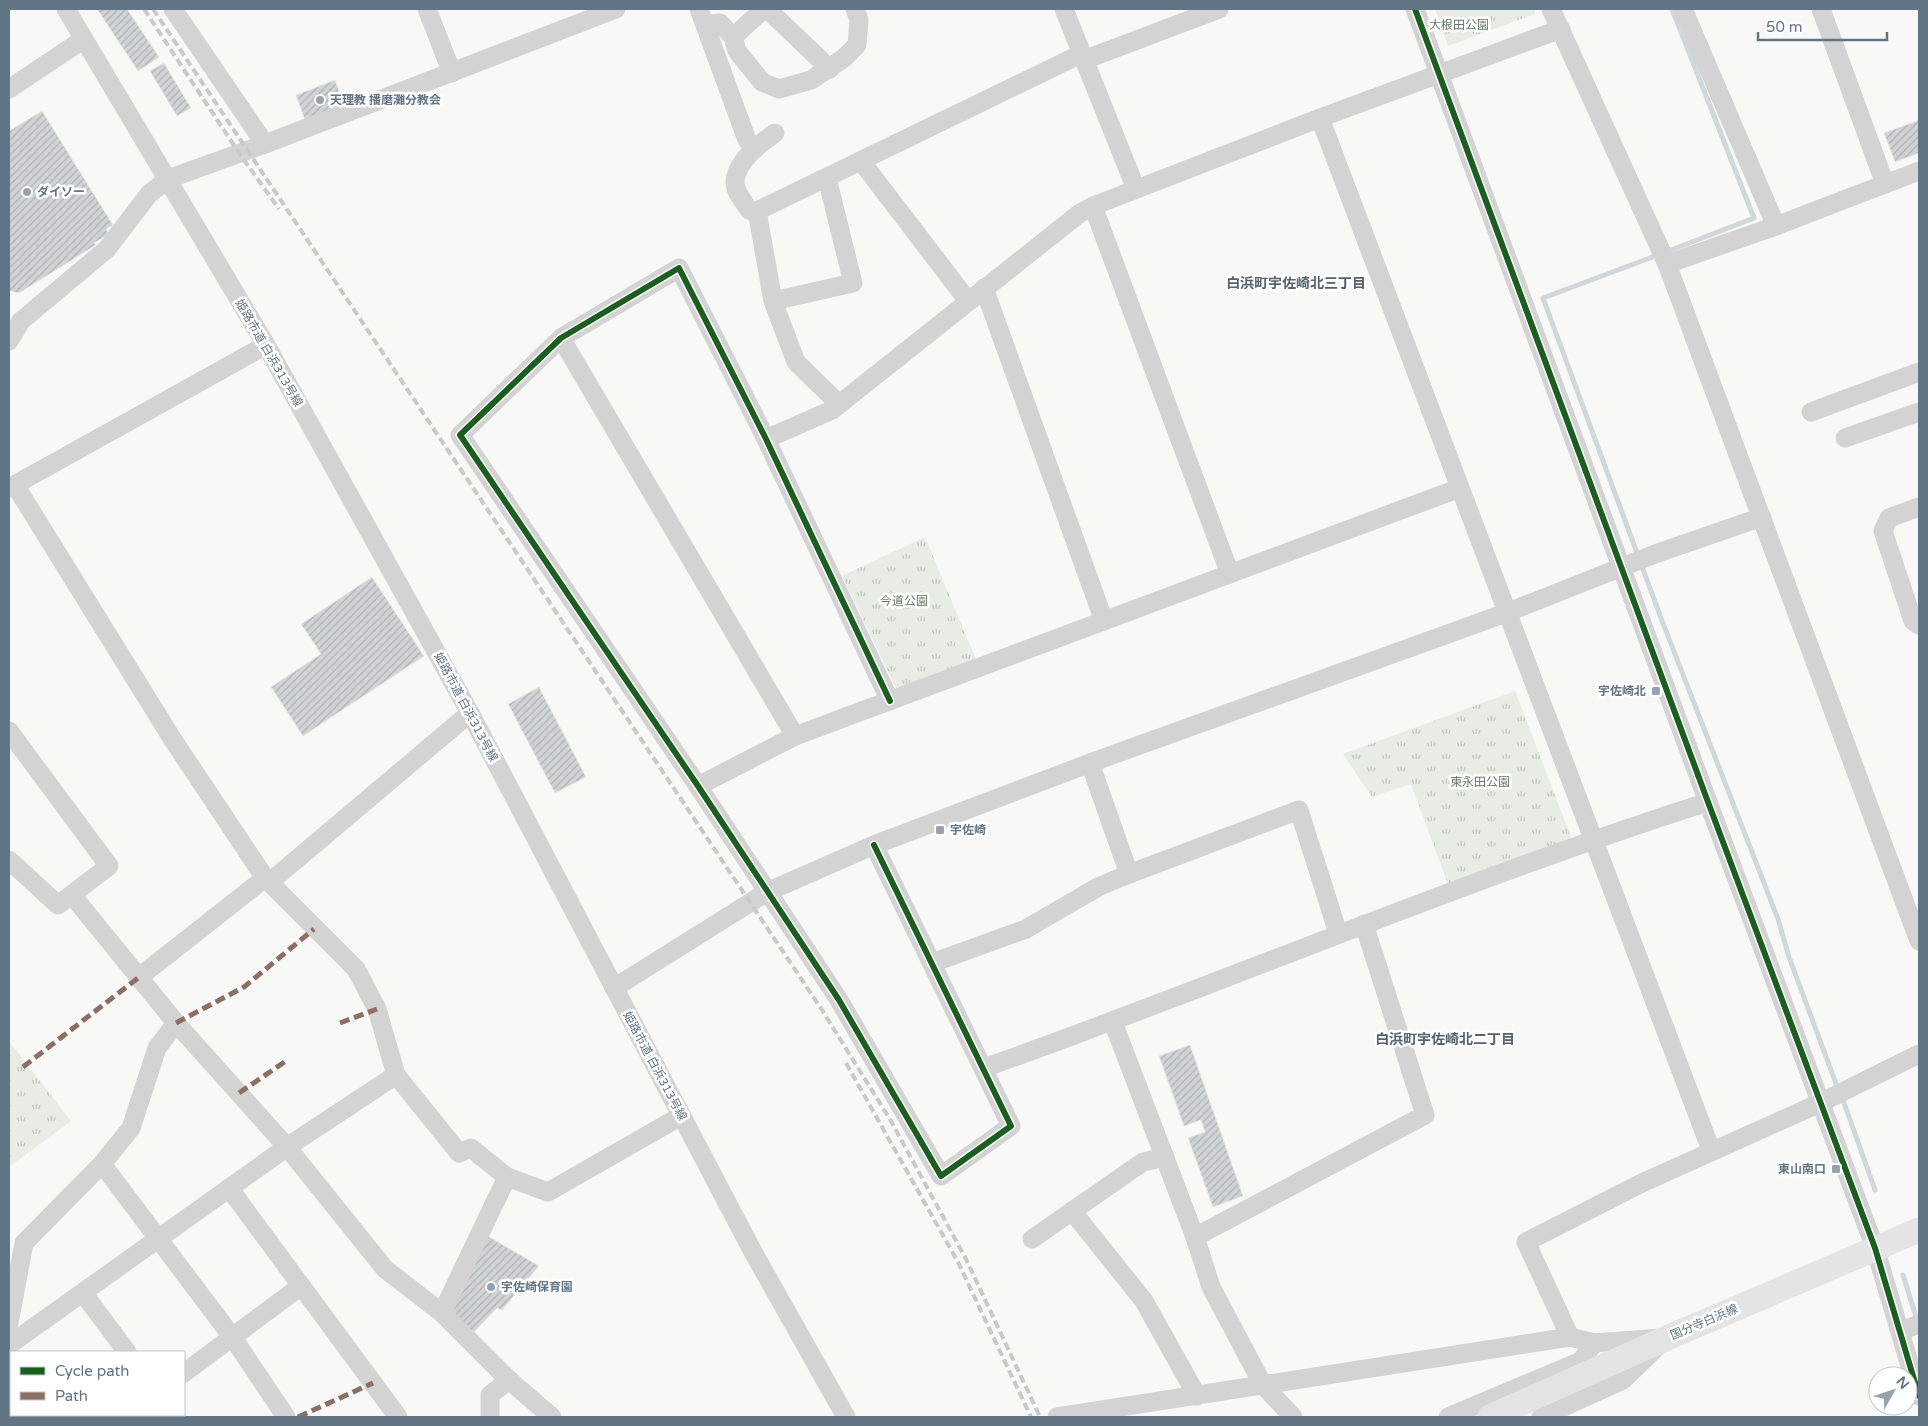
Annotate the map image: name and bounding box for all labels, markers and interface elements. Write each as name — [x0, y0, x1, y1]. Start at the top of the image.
scale bar — [1758, 10, 1887, 42]
park label: 大根田公園 — [1429, 18, 1489, 32]
text: 50 m — [1766, 18, 1803, 36]
place label: 天理教 播磨灘分教会 — [330, 93, 441, 107]
marker: 天理教 播磨灘分教会 — [314, 94, 326, 106]
place label: ダイソー — [37, 185, 85, 199]
marker: ダイソー — [21, 186, 33, 198]
district label: 白浜町宇佐崎北三丁目 — [1226, 275, 1366, 292]
street label: 姫路市道 白浜313号線 — [233, 297, 305, 409]
park label: 今道公園 — [880, 594, 928, 608]
street label: 姫路市道 白浜313号線 — [431, 650, 501, 764]
place label: 宇佐崎北 — [1598, 684, 1646, 698]
marker: 宇佐崎北 — [1650, 685, 1662, 697]
park label: 東永田公園 — [1450, 775, 1510, 789]
place label: 宇佐崎 — [950, 823, 986, 837]
marker: 宇佐崎 — [934, 824, 946, 836]
street label: 姫路市道 白浜313号線 — [620, 1009, 690, 1123]
district label: 白浜町宇佐崎北二丁目 — [1375, 1031, 1515, 1048]
place label: 東山南口 — [1778, 1162, 1826, 1176]
marker: 東山南口 — [1830, 1163, 1842, 1175]
place label: 宇佐崎保育園 — [501, 1280, 573, 1294]
marker: 宇佐崎保育園 — [485, 1281, 497, 1293]
street label: 国分寺白浜線 — [1668, 1301, 1740, 1343]
legend — [10, 1351, 185, 1416]
text: Cycle path — [55, 1362, 129, 1380]
north arrow — [1868, 1366, 1918, 1416]
text: N — [1892, 1373, 1913, 1393]
text: Path — [55, 1387, 88, 1405]

